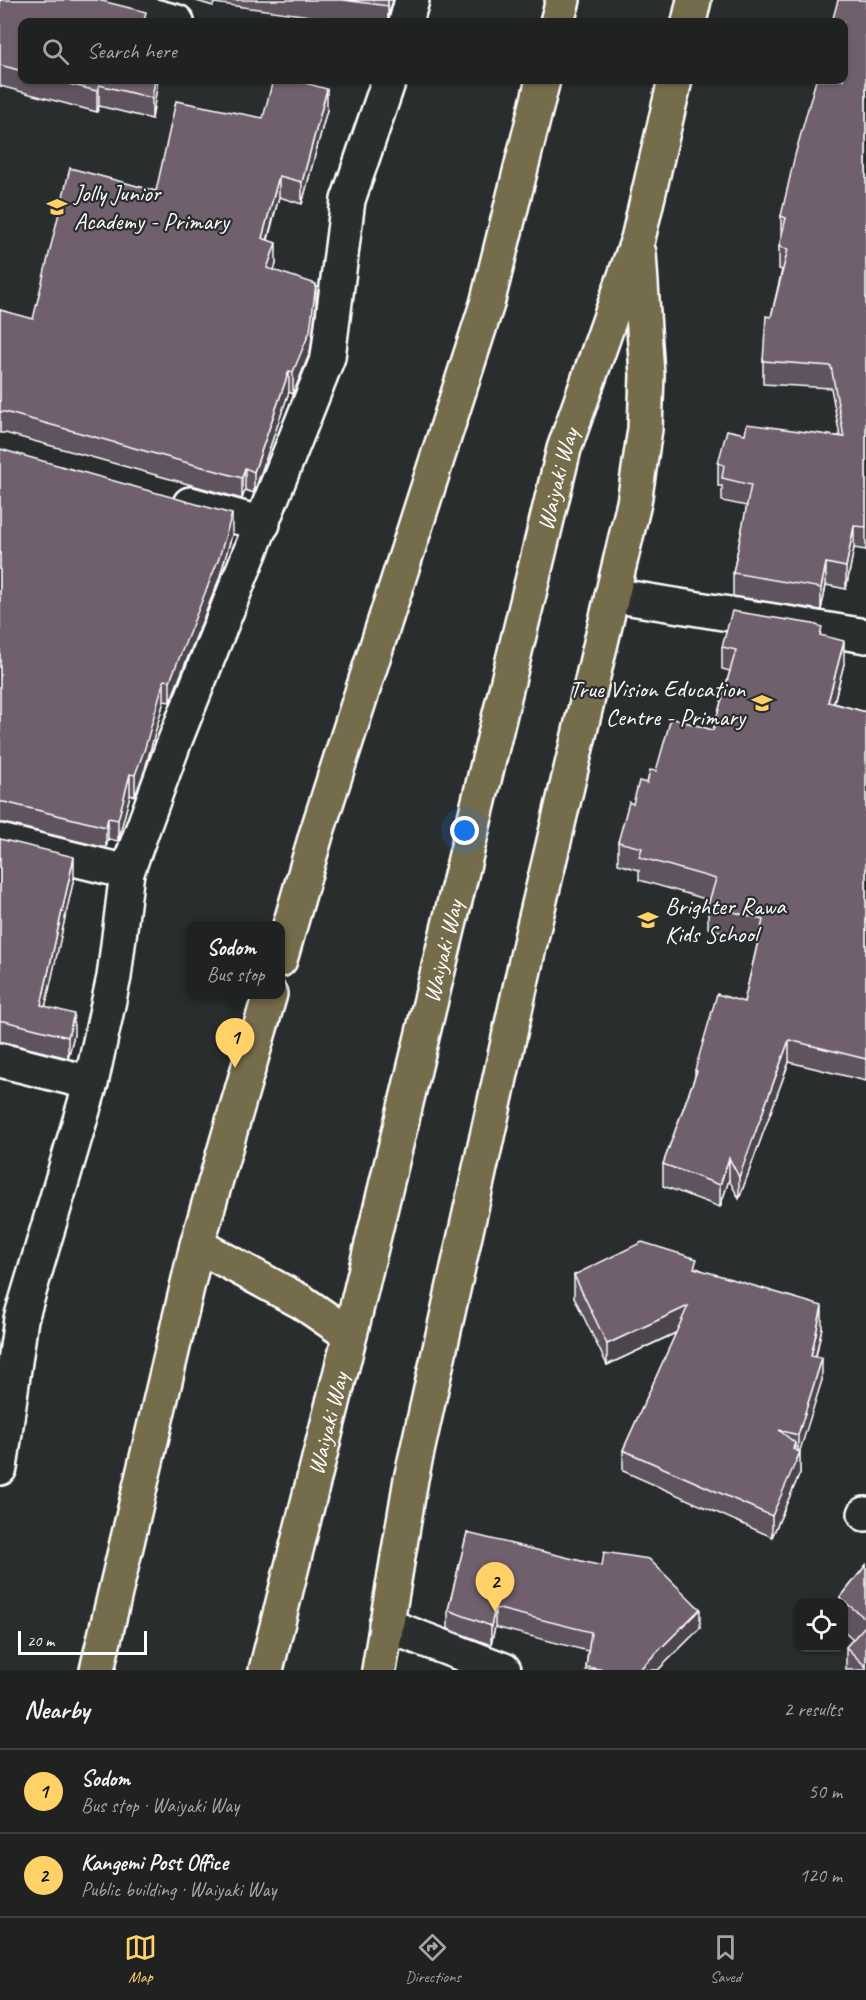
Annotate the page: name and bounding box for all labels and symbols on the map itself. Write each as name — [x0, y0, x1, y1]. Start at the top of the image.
place label: Jolly Junior Academy - Primary — [73, 178, 231, 236]
school or university icon: Jolly Junior Academy - Primary — [45, 195, 69, 219]
street label: Waiyaki Way — [530, 422, 586, 533]
place label: True Vision Education Centre - Primary — [569, 674, 747, 732]
school or university icon: True Vision Education Centre - Primary — [750, 691, 774, 715]
your location — [450, 816, 479, 845]
place label: Brighter Rawa Kids School — [665, 891, 787, 949]
street label: Waiyaki Way — [416, 895, 470, 1006]
school or university icon: Brighter Rawa Kids School — [636, 908, 660, 932]
pin: 1 — [216, 1018, 254, 1068]
street label: Waiyaki Way — [301, 1368, 355, 1478]
pin: 2 — [476, 1562, 514, 1612]
scale bar — [18, 1628, 147, 1656]

